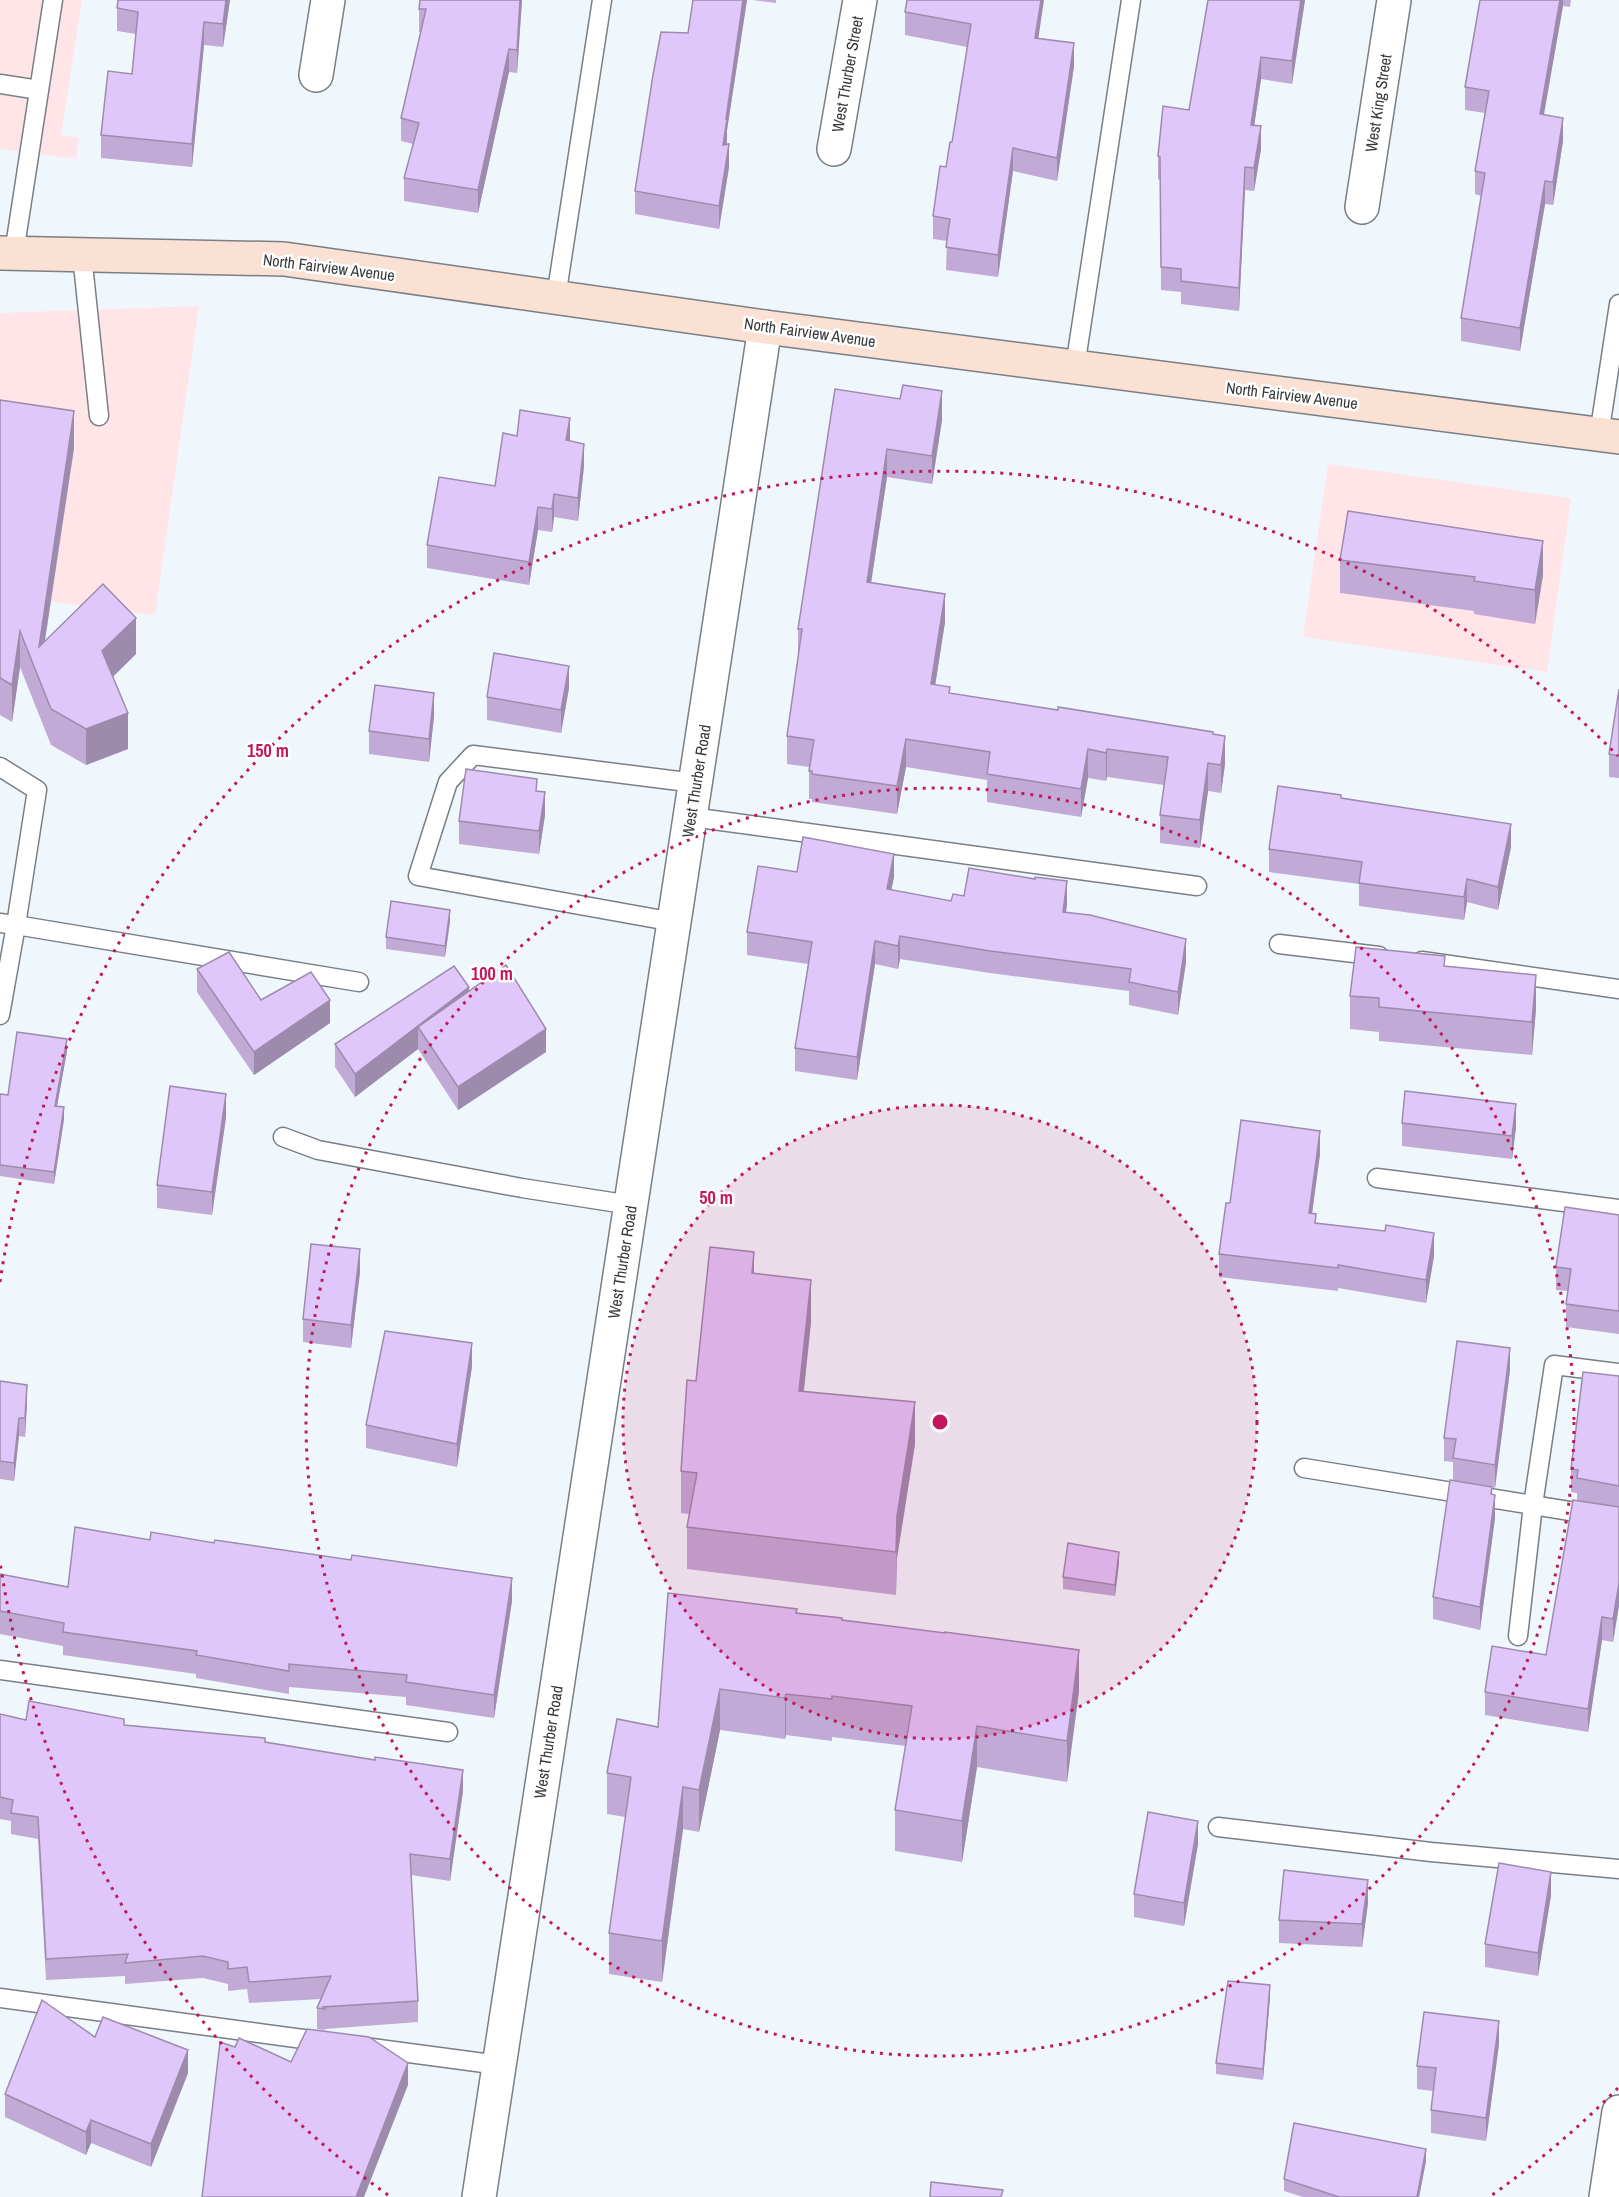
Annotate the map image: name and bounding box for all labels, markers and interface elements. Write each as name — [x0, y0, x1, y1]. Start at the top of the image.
street label: West Thurber Street — [826, 14, 868, 134]
street label: West King Street — [1359, 52, 1397, 154]
street label: North Fairview Avenue — [262, 248, 396, 286]
street label: North Fairview Avenue — [743, 312, 877, 352]
street label: North Fairview Avenue — [1225, 376, 1359, 414]
street label: West Thurber Road — [676, 723, 716, 839]
text: 150 m — [247, 738, 289, 763]
text: 100 m — [471, 961, 513, 986]
text: 50 m — [699, 1185, 733, 1210]
street label: West Thurber Road — [602, 1204, 642, 1320]
centre of rings — [930, 1412, 950, 1432]
street label: West Thurber Road — [528, 1684, 568, 1800]

